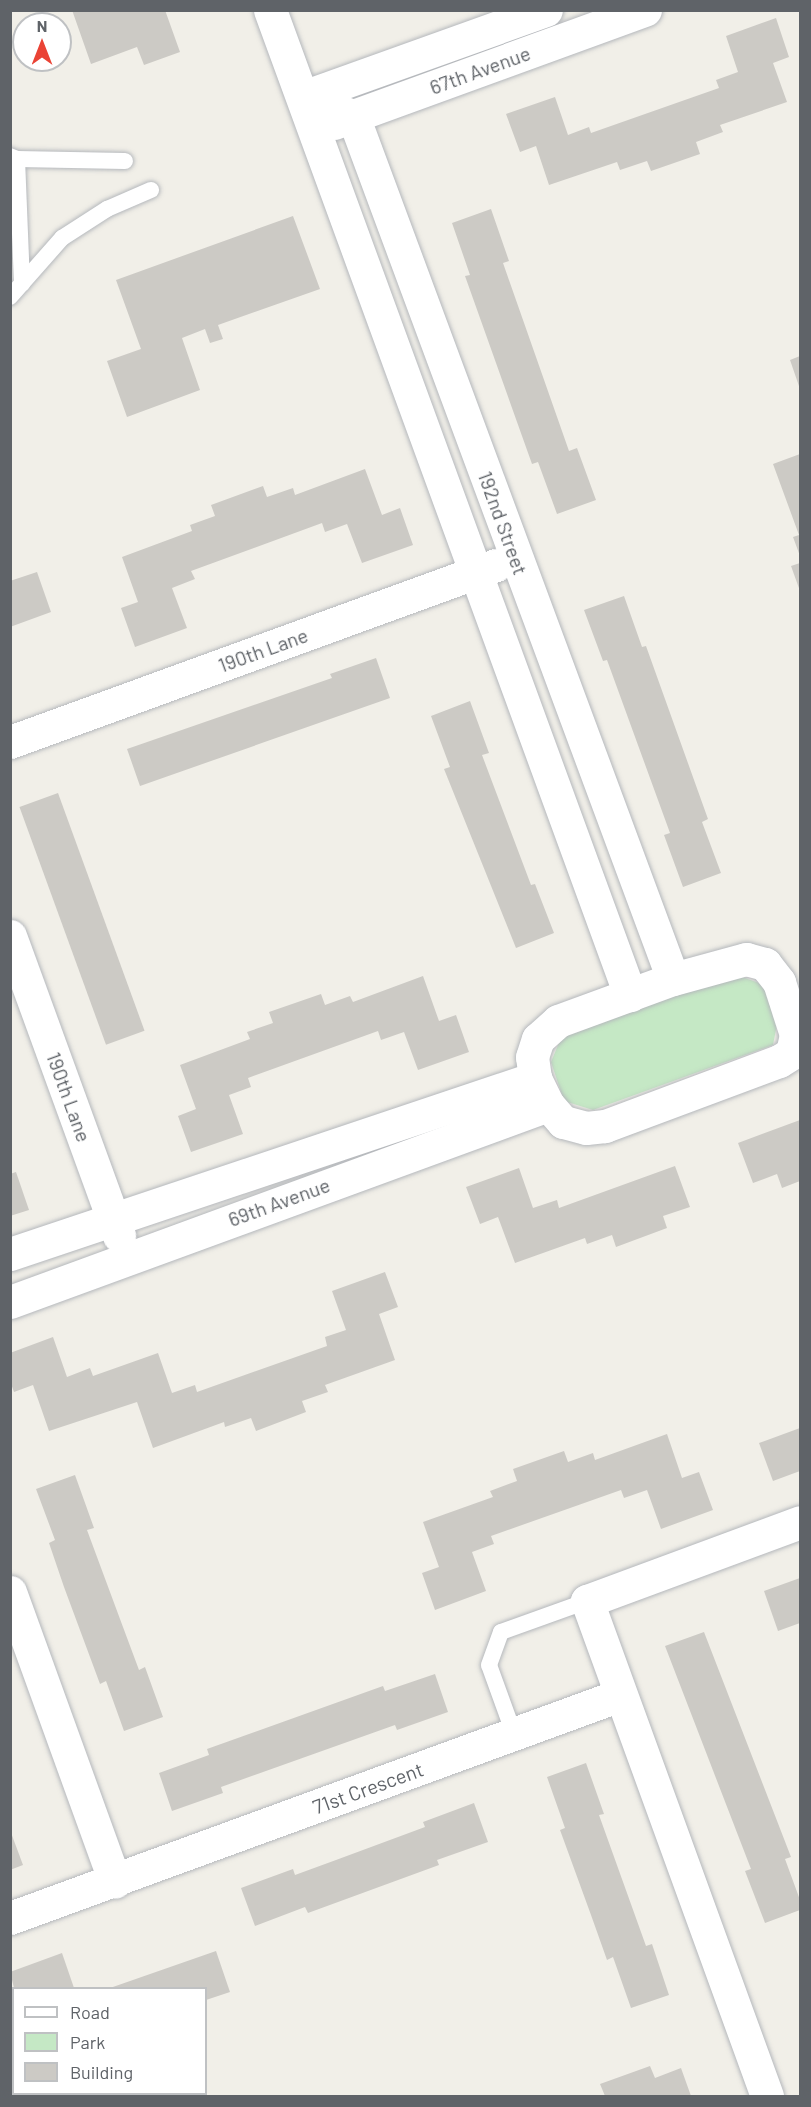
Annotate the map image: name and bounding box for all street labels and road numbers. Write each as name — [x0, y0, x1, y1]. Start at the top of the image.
street label: 67th Avenue — [426, 41, 534, 99]
street label: 192nd Street — [473, 468, 533, 578]
street label: 190th Lane — [215, 623, 311, 677]
street label: 190th Lane — [42, 1049, 96, 1145]
street label: 69th Avenue — [225, 1173, 333, 1231]
street label: 71st Crescent — [309, 1757, 427, 1819]

